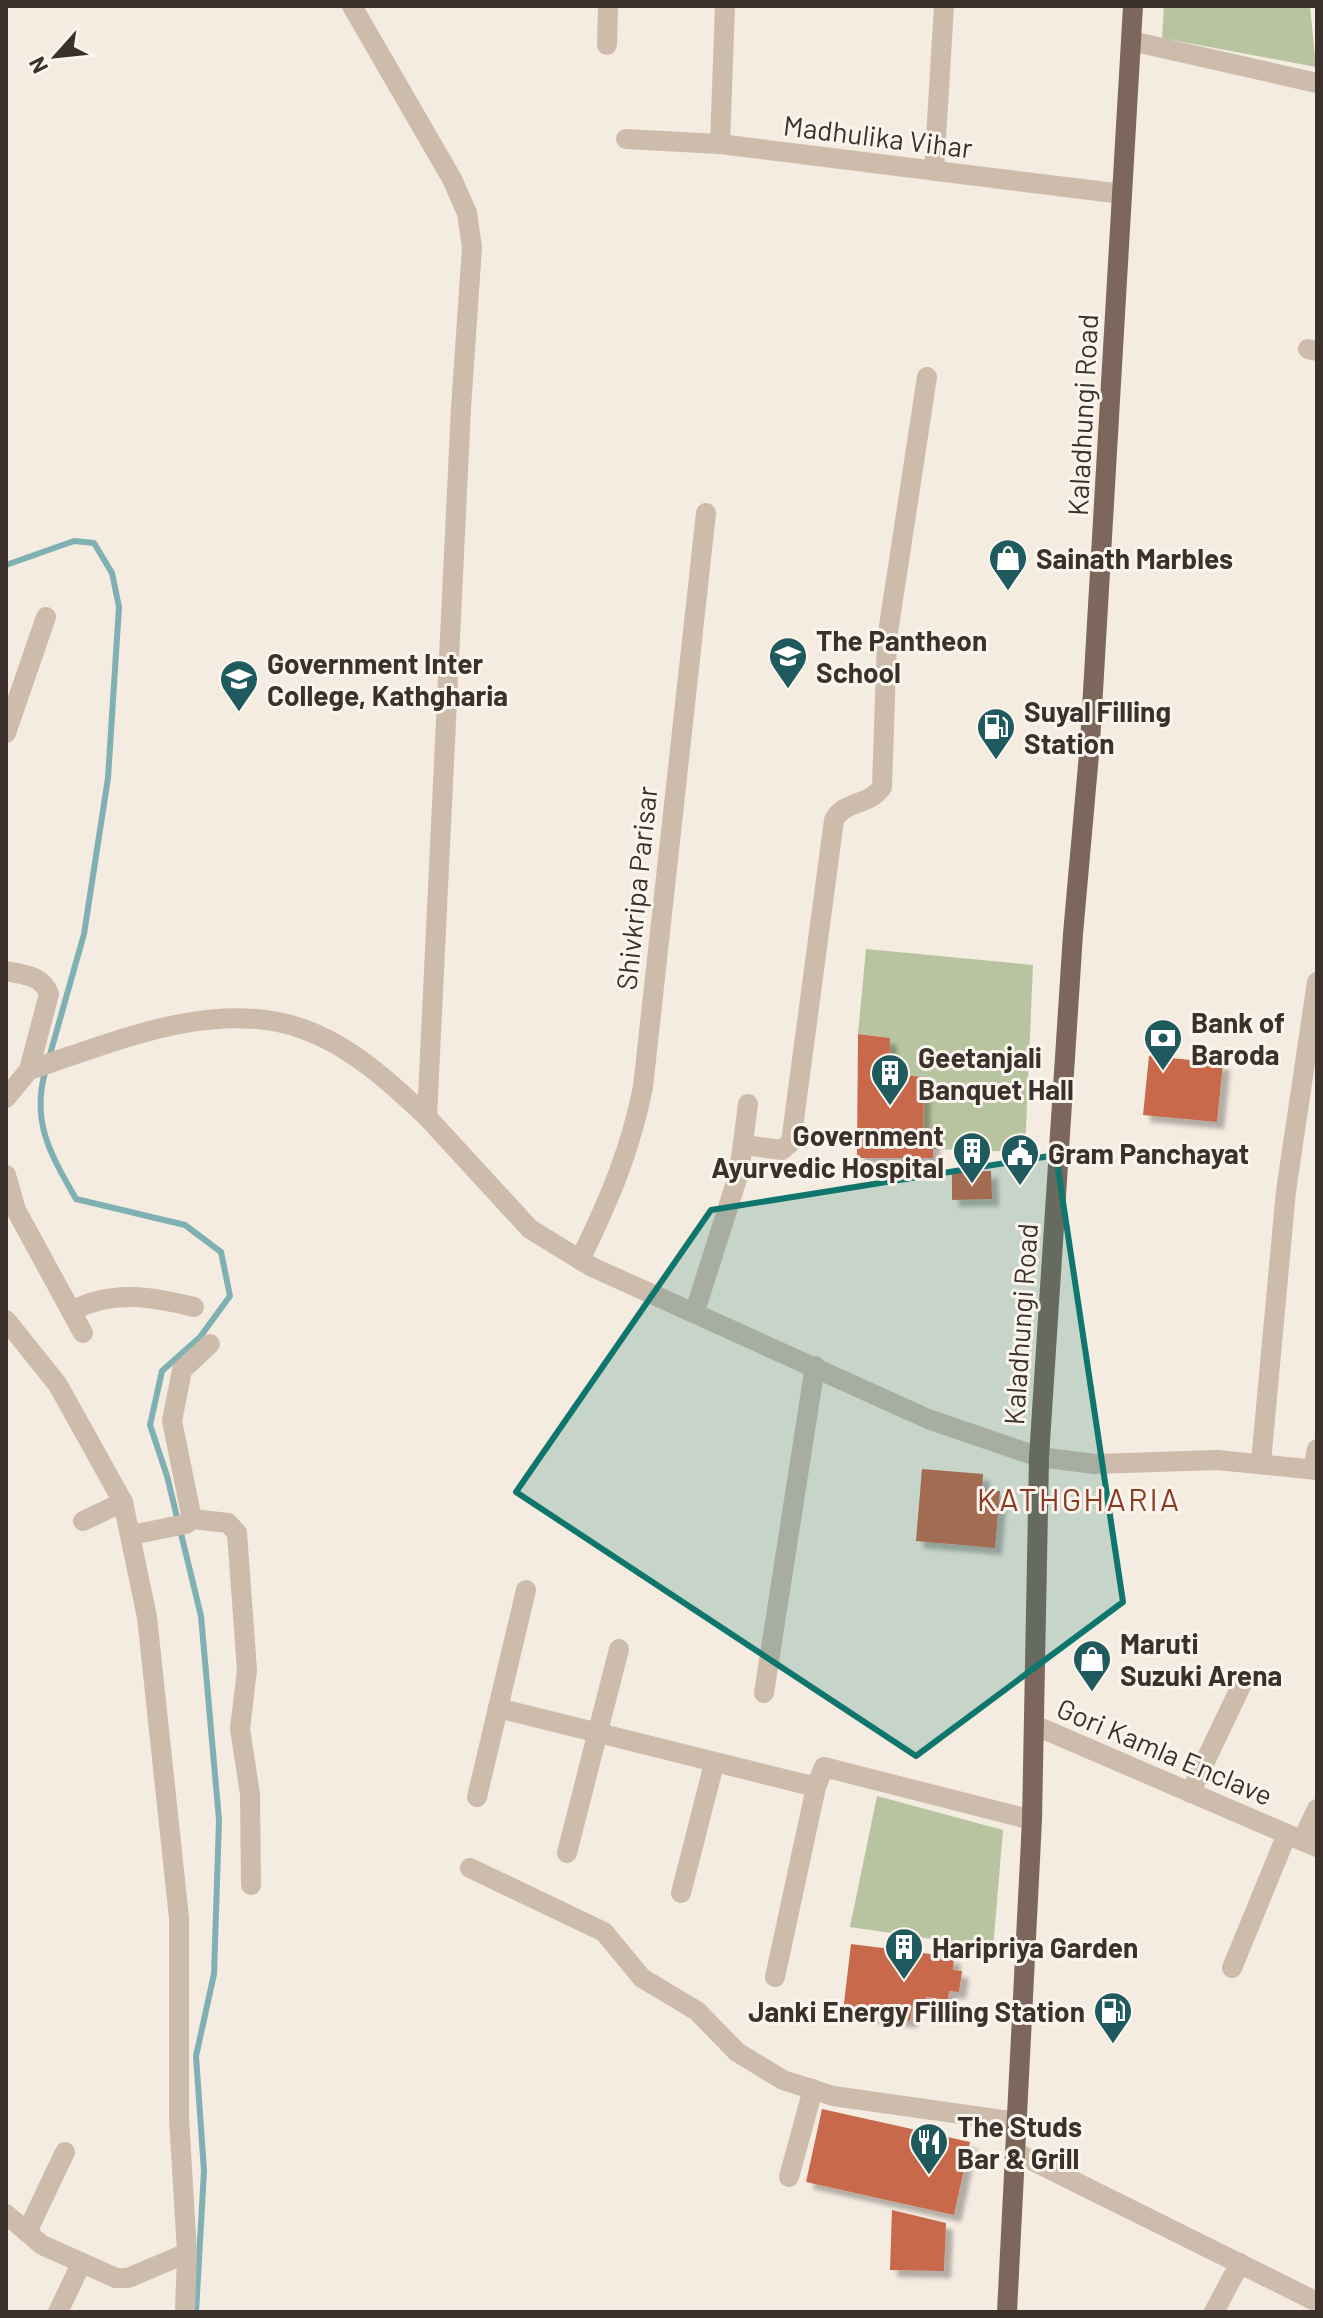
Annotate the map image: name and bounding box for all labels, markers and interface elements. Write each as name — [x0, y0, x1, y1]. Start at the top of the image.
north arrow — [16, 16, 96, 96]
text: N — [22, 53, 52, 78]
street label: Madhulika Vihar — [782, 108, 974, 164]
street label: Kaladhungi Road — [1060, 313, 1104, 517]
shop icon: Sainath Marbles — [987, 537, 1029, 592]
place label: Sainath Marbles — [1036, 541, 1233, 575]
place label: The Pantheon School — [816, 623, 987, 689]
school or university icon: The Pantheon School — [767, 635, 809, 690]
place label: Government Inter College, Kathgharia — [267, 646, 508, 712]
school or university icon: Government Inter College, Kathgharia — [218, 658, 260, 713]
place label: Suyal Filling Station — [1024, 694, 1171, 760]
fuel station icon: Suyal Filling Station — [975, 706, 1017, 761]
street label: Shivkripa Parisar — [608, 784, 664, 992]
place label: Bank of Baroda — [1191, 1005, 1285, 1071]
bank icon: Bank of Baroda — [1142, 1017, 1184, 1072]
place label: Geetanjali Banquet Hall — [918, 1040, 1074, 1106]
building icon: Geetanjali Banquet Hall — [869, 1052, 911, 1107]
place label: Government Ayurvedic Hospital — [711, 1118, 944, 1184]
building icon: Government Ayurvedic Hospital — [951, 1130, 993, 1185]
public building icon: Gram Panchayat — [999, 1132, 1041, 1187]
place label: Gram Panchayat — [1048, 1136, 1249, 1170]
street label: Kaladhungi Road — [996, 1222, 1044, 1426]
district label: KATHGHARIA — [977, 1479, 1181, 1517]
place label: Maruti Suzuki Arena — [1120, 1626, 1282, 1692]
shop icon: Maruti Suzuki Arena — [1071, 1638, 1113, 1693]
street label: Gori Kamla Enclave — [1052, 1690, 1278, 1812]
building icon: Haripriya Garden — [883, 1926, 925, 1981]
place label: Haripriya Garden — [932, 1930, 1138, 1964]
fuel station icon: Janki Energy Filling Station — [1092, 1990, 1134, 2045]
place label: Janki Energy Filling Station — [748, 1994, 1085, 2028]
place label: The Studs Bar & Grill — [957, 2109, 1082, 2175]
restaurant icon: The Studs Bar & Grill — [908, 2121, 950, 2176]

